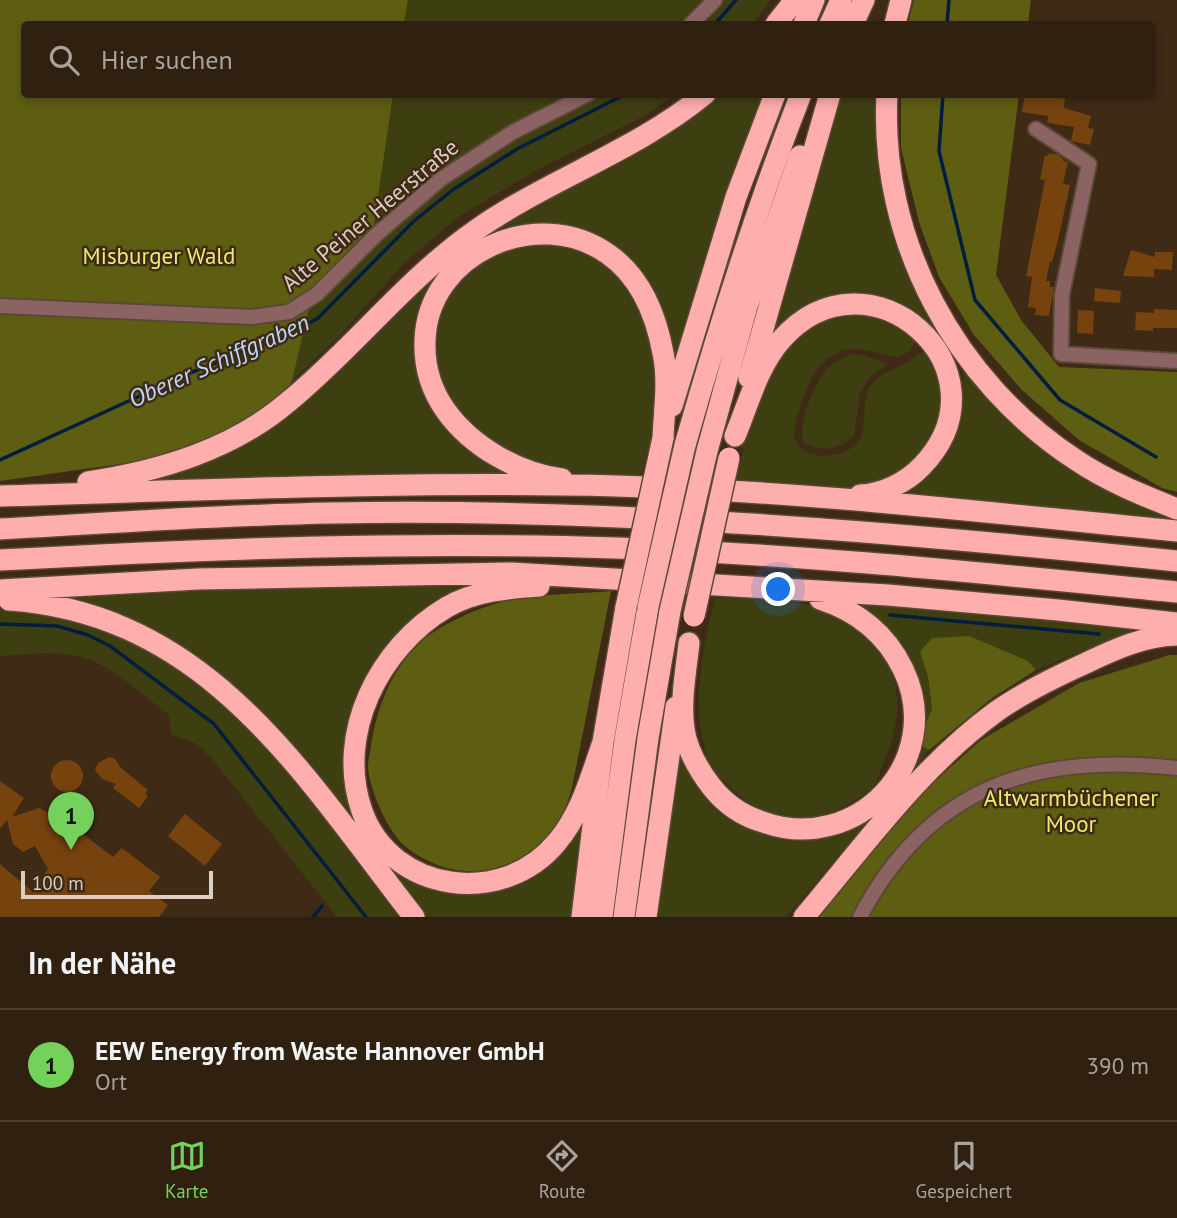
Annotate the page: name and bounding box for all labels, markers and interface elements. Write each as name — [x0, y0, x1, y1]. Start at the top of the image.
search box — [21, 21, 1156, 98]
icon: search — [45, 41, 83, 79]
text: Hier suchen — [101, 43, 233, 76]
street label: Alte Peiner Heerstraße — [275, 132, 464, 297]
park label: Misburger Wald — [83, 241, 235, 270]
water label: Oberer Schiffgraben — [124, 307, 314, 414]
your location — [761, 572, 795, 606]
park label: Altwarmbüchener Moor — [984, 783, 1158, 838]
pin: 1 — [48, 792, 94, 850]
scale bar — [21, 868, 214, 900]
text: 100 m — [32, 871, 84, 895]
text: In der Nähe — [28, 943, 176, 982]
text: EEW Energy from Waste Hannover GmbH — [95, 1034, 545, 1067]
text: 1 — [44, 1051, 58, 1080]
text: 390 m — [1087, 1051, 1149, 1080]
text: Ort — [95, 1067, 127, 1096]
tab: Karte — [165, 1137, 208, 1203]
tab: Route — [539, 1137, 585, 1203]
tab: Gespeichert — [916, 1137, 1012, 1203]

